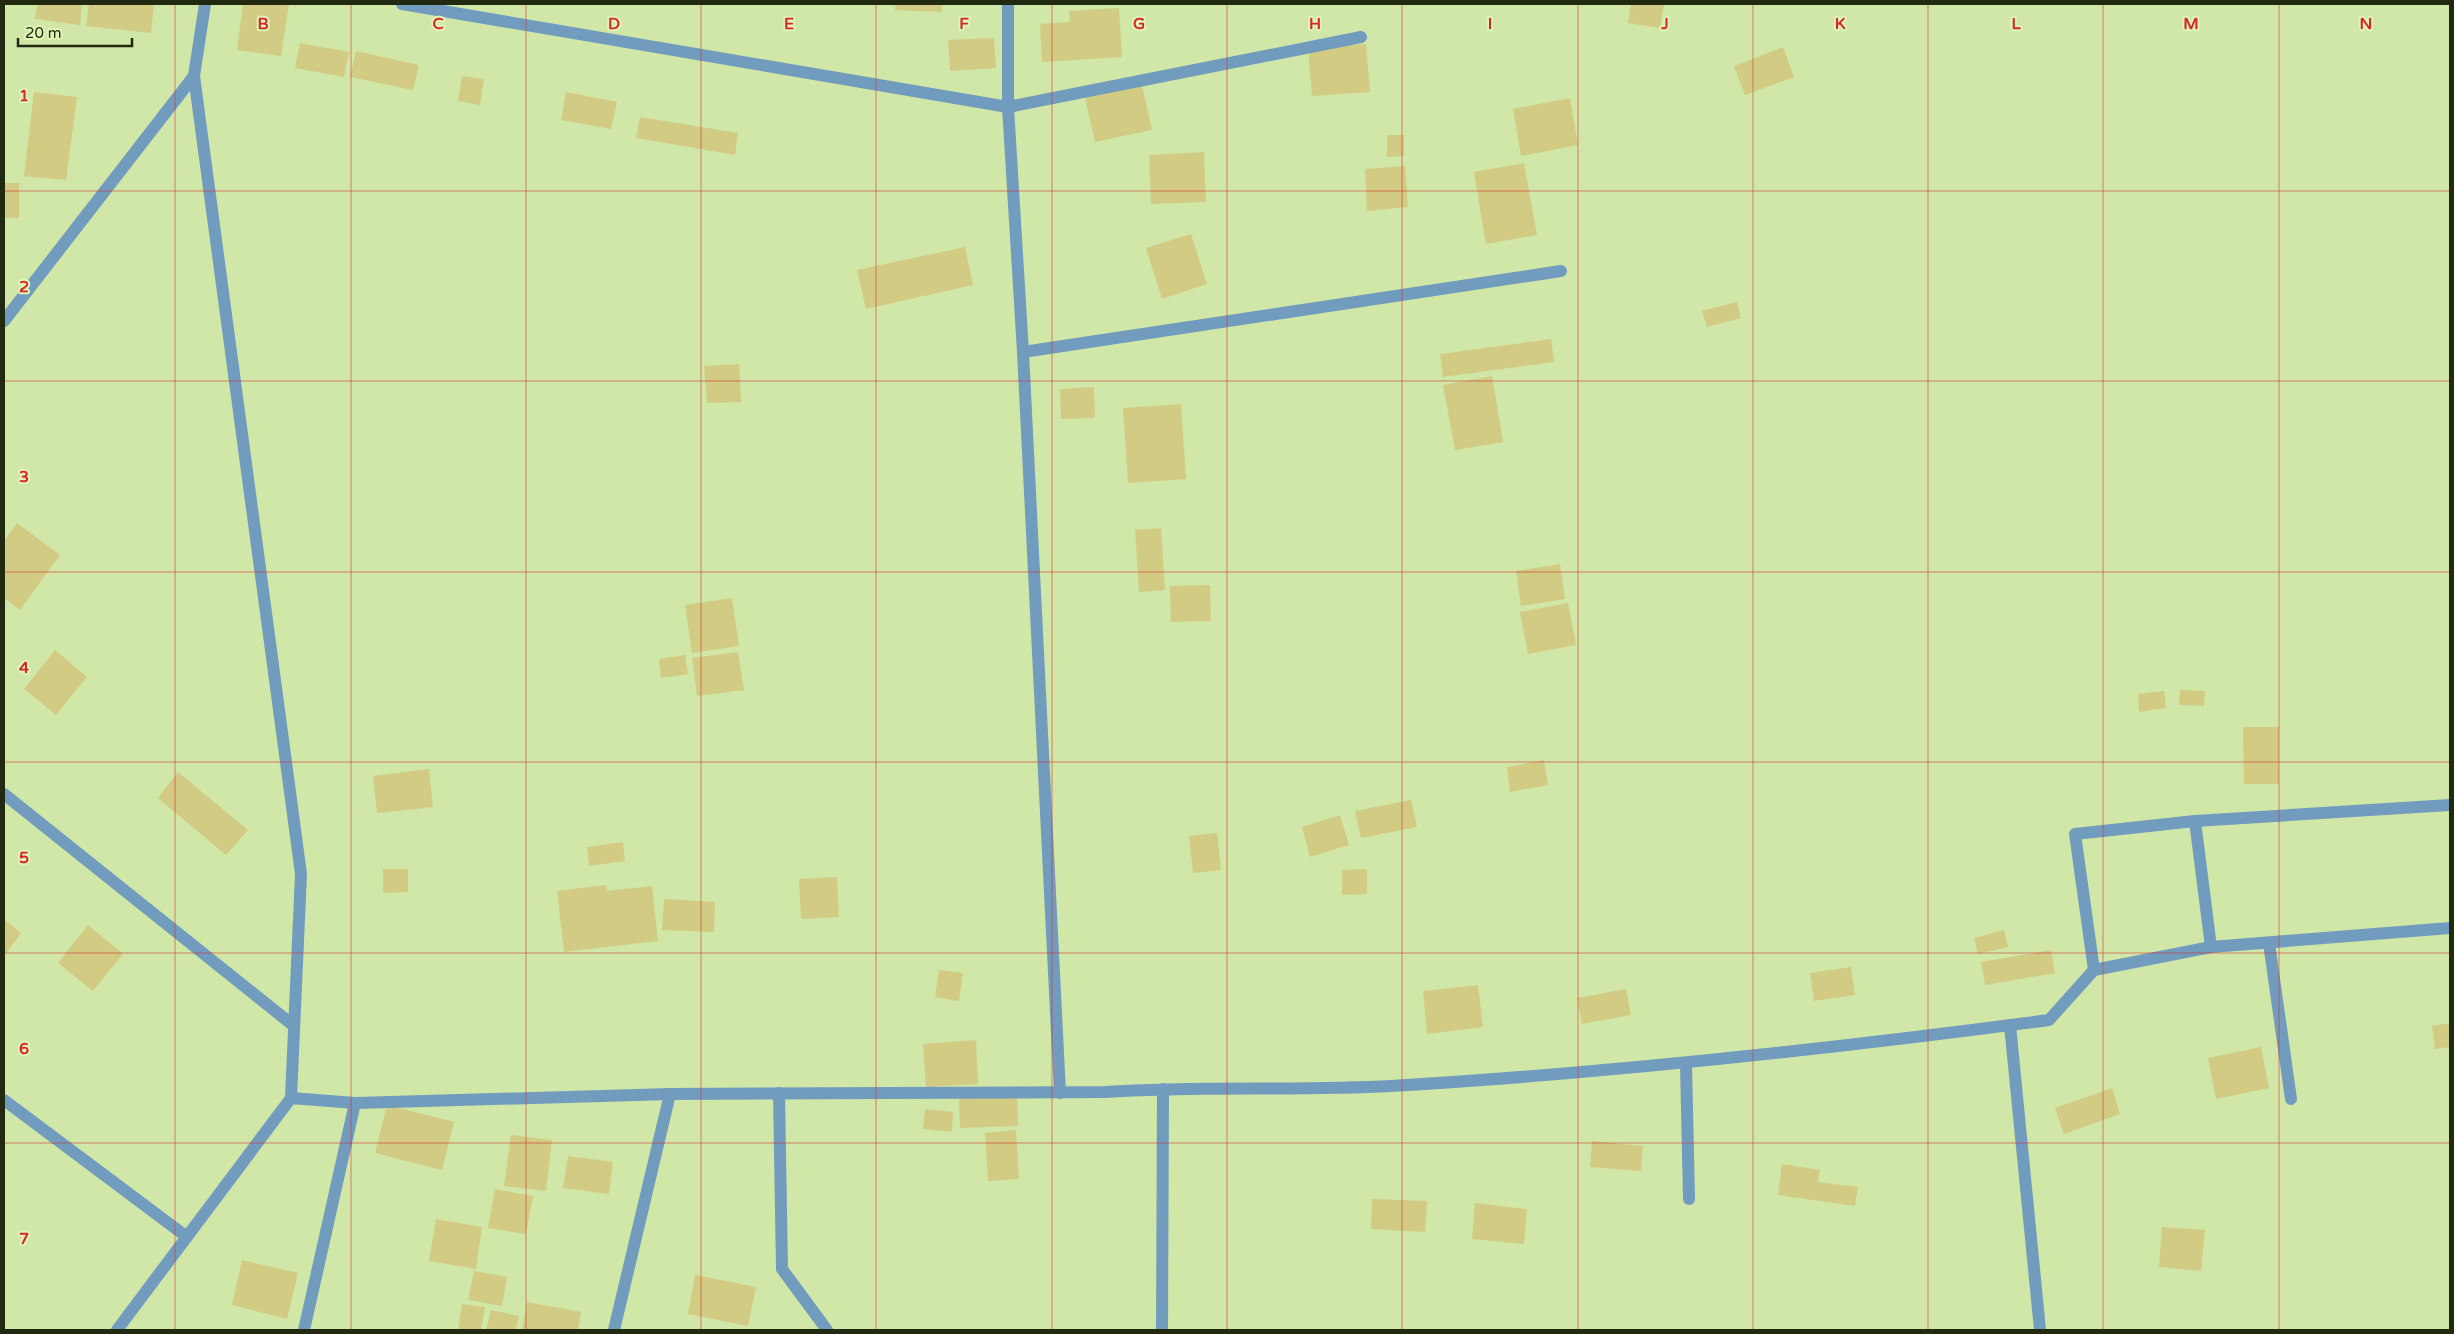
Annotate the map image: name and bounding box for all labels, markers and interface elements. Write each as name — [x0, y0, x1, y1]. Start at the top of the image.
text: B — [257, 14, 269, 34]
text: C — [432, 14, 444, 34]
text: D — [608, 14, 620, 34]
text: E — [784, 14, 794, 34]
text: F — [959, 14, 969, 34]
text: G — [1133, 14, 1145, 34]
text: H — [1309, 14, 1321, 34]
text: I — [1488, 14, 1492, 34]
text: J — [1660, 14, 1669, 34]
text: K — [1835, 14, 1846, 34]
text: L — [2011, 14, 2021, 34]
text: M — [2183, 14, 2199, 34]
text: N — [2360, 14, 2372, 34]
scale bar — [18, 15, 131, 47]
text: 20 m — [25, 24, 62, 42]
text: 1 — [19, 86, 29, 106]
text: 2 — [19, 277, 29, 297]
text: 3 — [19, 467, 29, 487]
text: 4 — [19, 658, 29, 678]
text: 5 — [19, 848, 29, 868]
text: 6 — [19, 1039, 29, 1059]
text: 7 — [19, 1229, 29, 1249]

